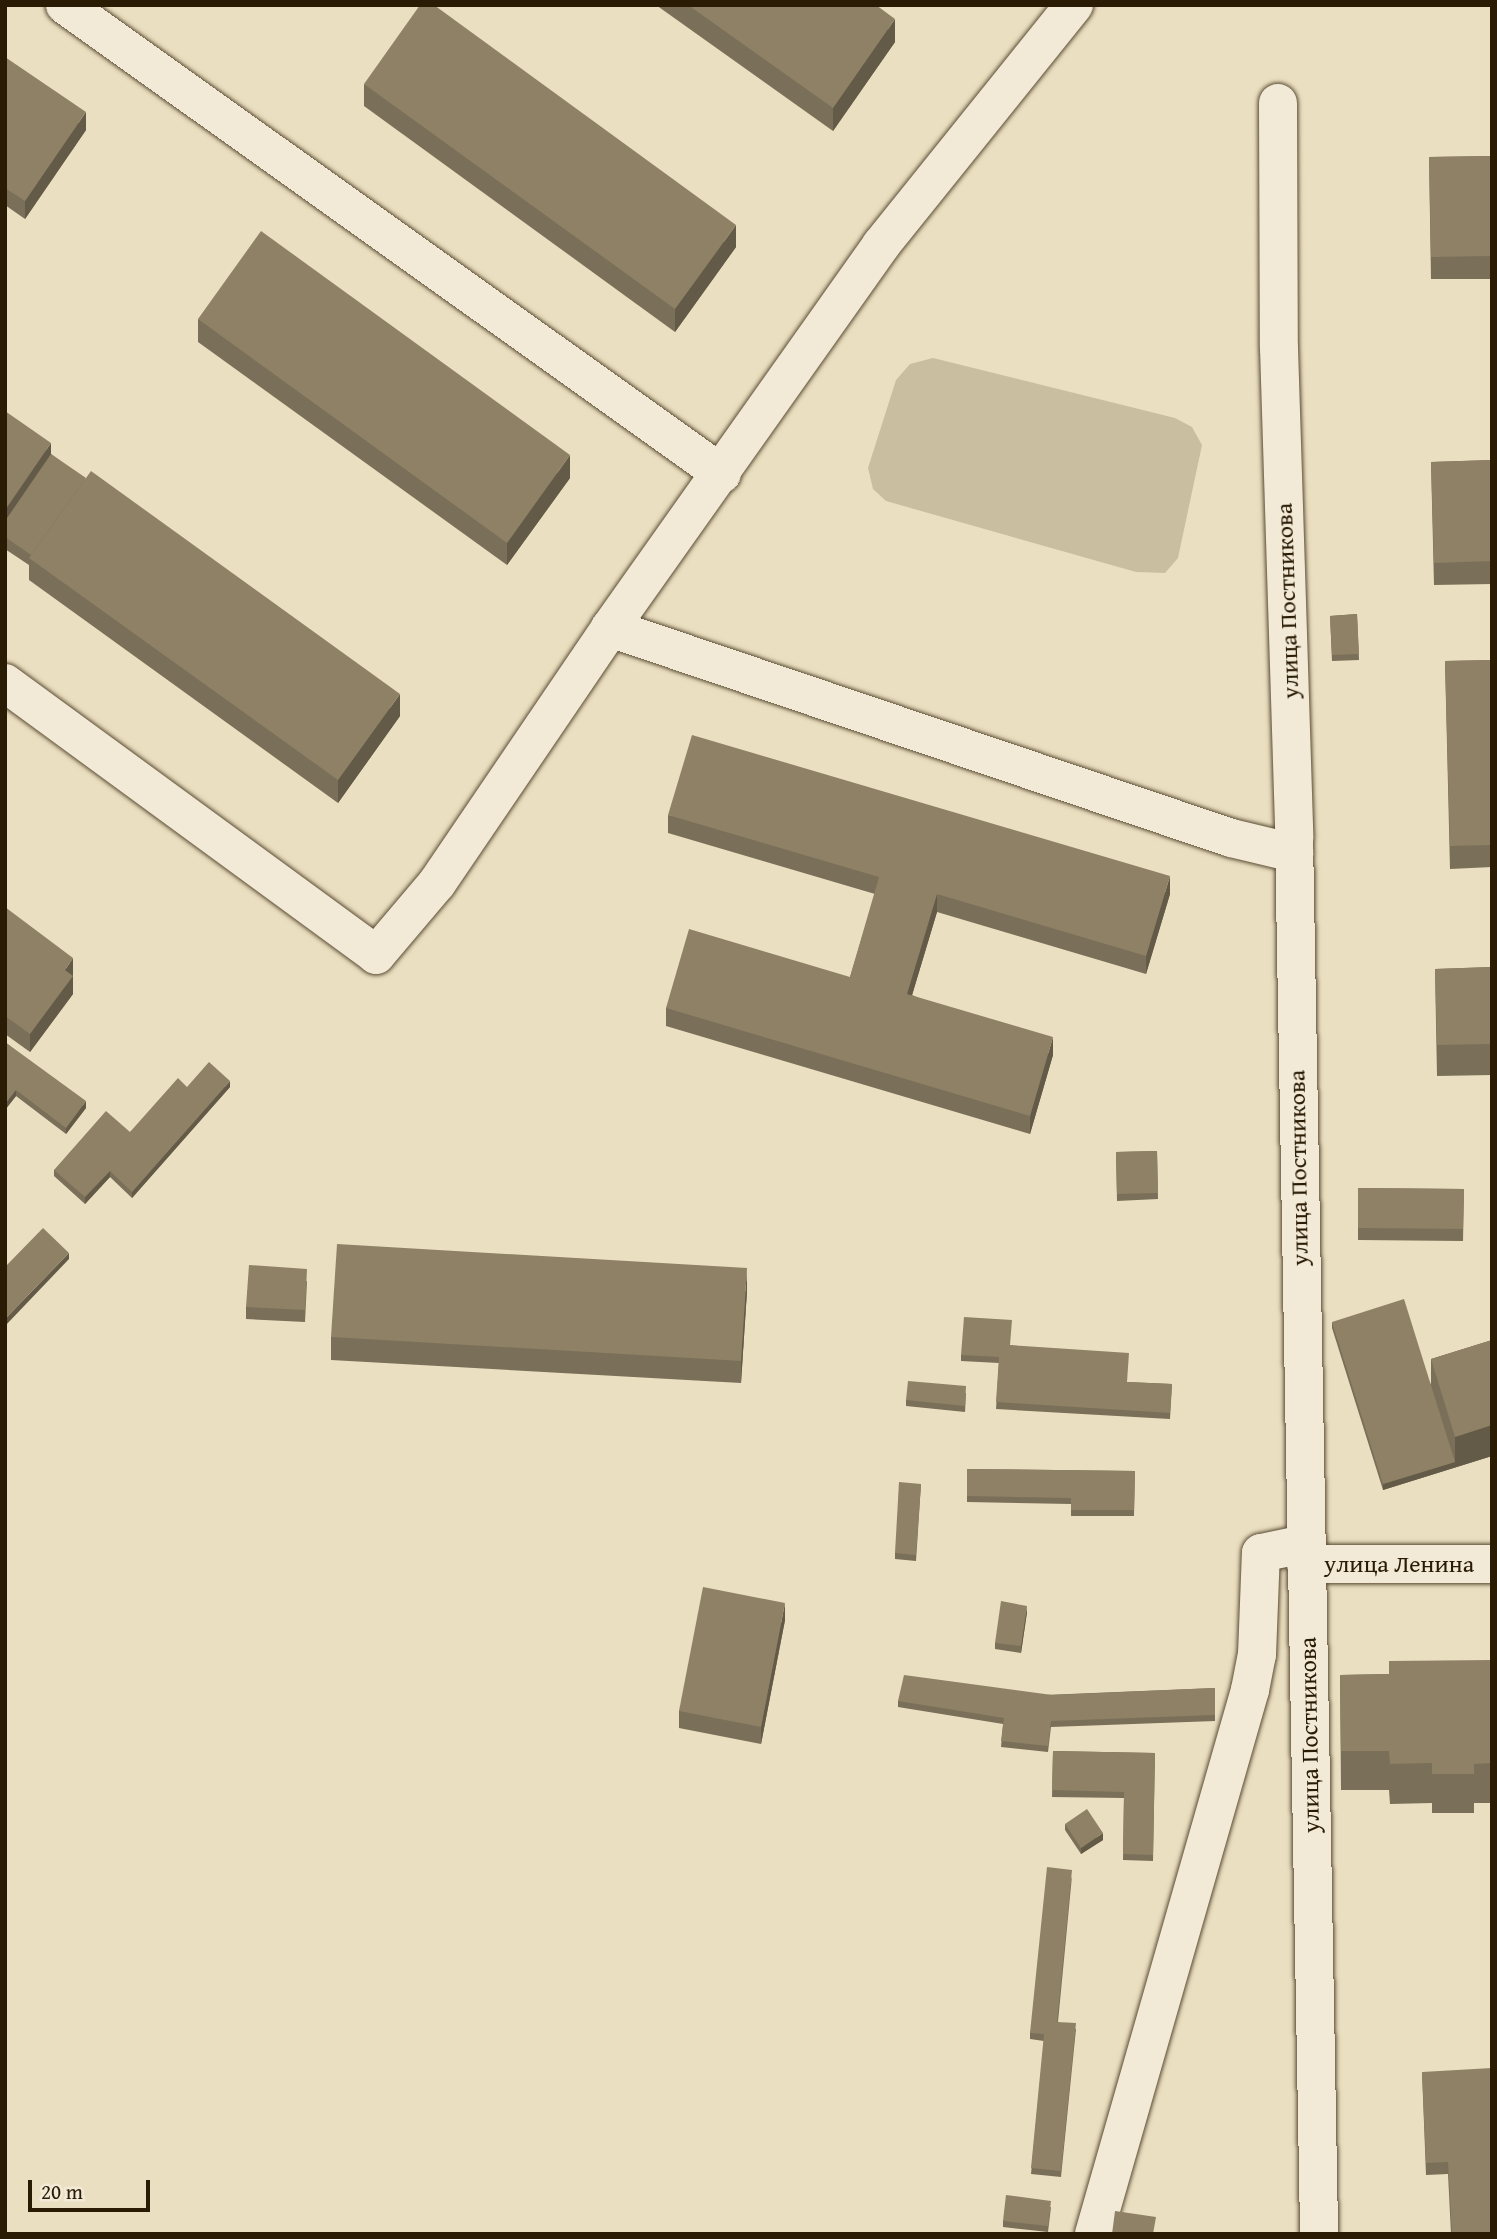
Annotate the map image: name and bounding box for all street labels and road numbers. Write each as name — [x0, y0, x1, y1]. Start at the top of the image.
street label: улица Постникова — [1269, 502, 1305, 700]
street label: улица Постникова — [1282, 1070, 1314, 1266]
street label: улица Ленина — [1324, 1550, 1474, 1578]
street label: улица Постникова — [1293, 1637, 1325, 1833]

